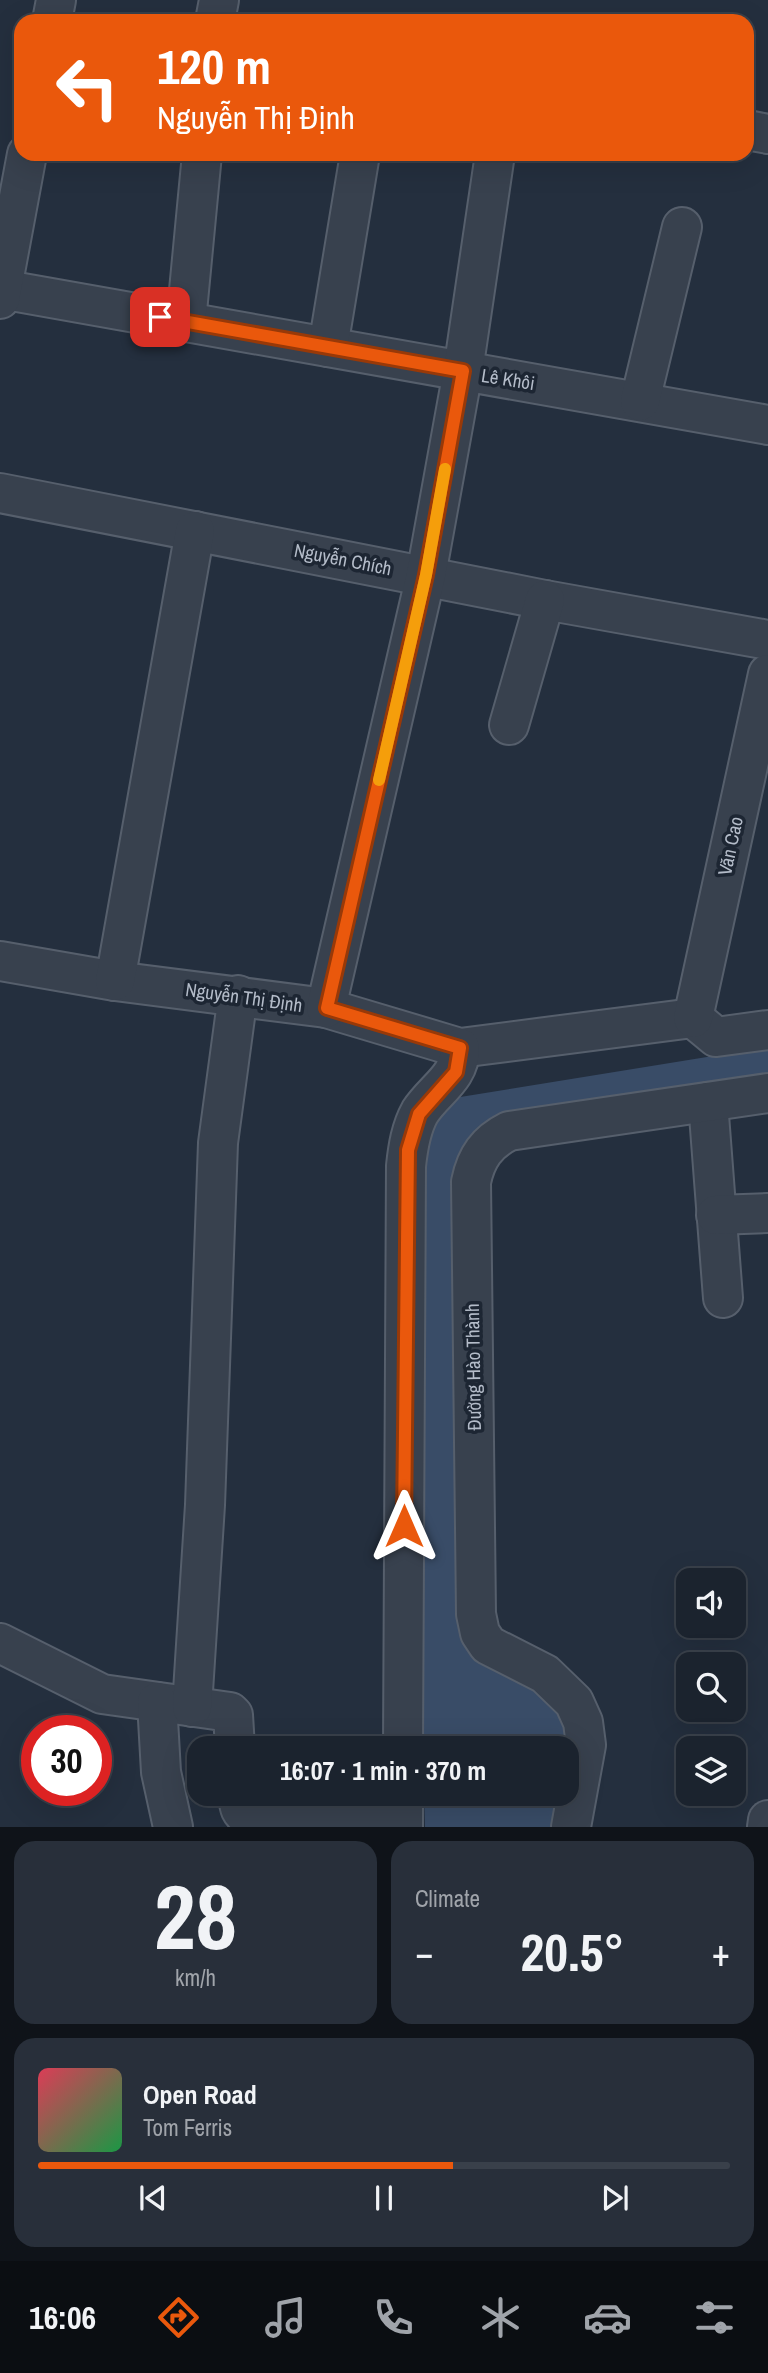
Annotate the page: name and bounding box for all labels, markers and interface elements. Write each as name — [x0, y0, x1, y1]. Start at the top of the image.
text: 120 m — [157, 33, 271, 99]
icon: left — [42, 42, 133, 133]
text: Nguyễn Thị Định — [157, 96, 355, 139]
pin — [130, 287, 190, 347]
icon: arrive — [141, 298, 179, 336]
street label: Lê Khôi — [479, 362, 537, 396]
street label: Nguyễn Chích — [292, 537, 394, 581]
street label: Văn Cao — [711, 814, 749, 878]
street label: Nguyễn Thị Định — [184, 976, 304, 1018]
street label: Đường Hào Thành — [459, 1303, 487, 1431]
position arrow — [367, 1489, 441, 1563]
map controls — [676, 1568, 746, 1806]
button: sound — [676, 1568, 746, 1638]
button: search — [676, 1652, 746, 1722]
speed limit sign: 30 — [21, 1715, 112, 1806]
button: layers — [676, 1736, 746, 1806]
text: 16:07 · 1 min · 370 m — [280, 1753, 486, 1788]
text: 28 — [154, 1855, 237, 1977]
text: Climate — [415, 1883, 480, 1914]
text: 20.5° — [521, 1917, 624, 1987]
text: − — [415, 1927, 433, 1978]
text: + — [712, 1927, 730, 1978]
text: km/h — [175, 1962, 216, 1993]
text: Open Road — [143, 2077, 257, 2112]
text: Tom Ferris — [143, 2112, 232, 2143]
icon: previous — [134, 2179, 172, 2217]
icon: pause — [365, 2179, 403, 2217]
icon: next — [596, 2179, 634, 2217]
icon: directions — [154, 2293, 203, 2342]
icon: music — [261, 2293, 310, 2342]
icon: phone — [369, 2293, 418, 2342]
icon: climate — [476, 2293, 525, 2342]
icon: car — [583, 2293, 632, 2342]
icon: filters — [690, 2293, 739, 2342]
text: 16:06 — [29, 2296, 96, 2339]

